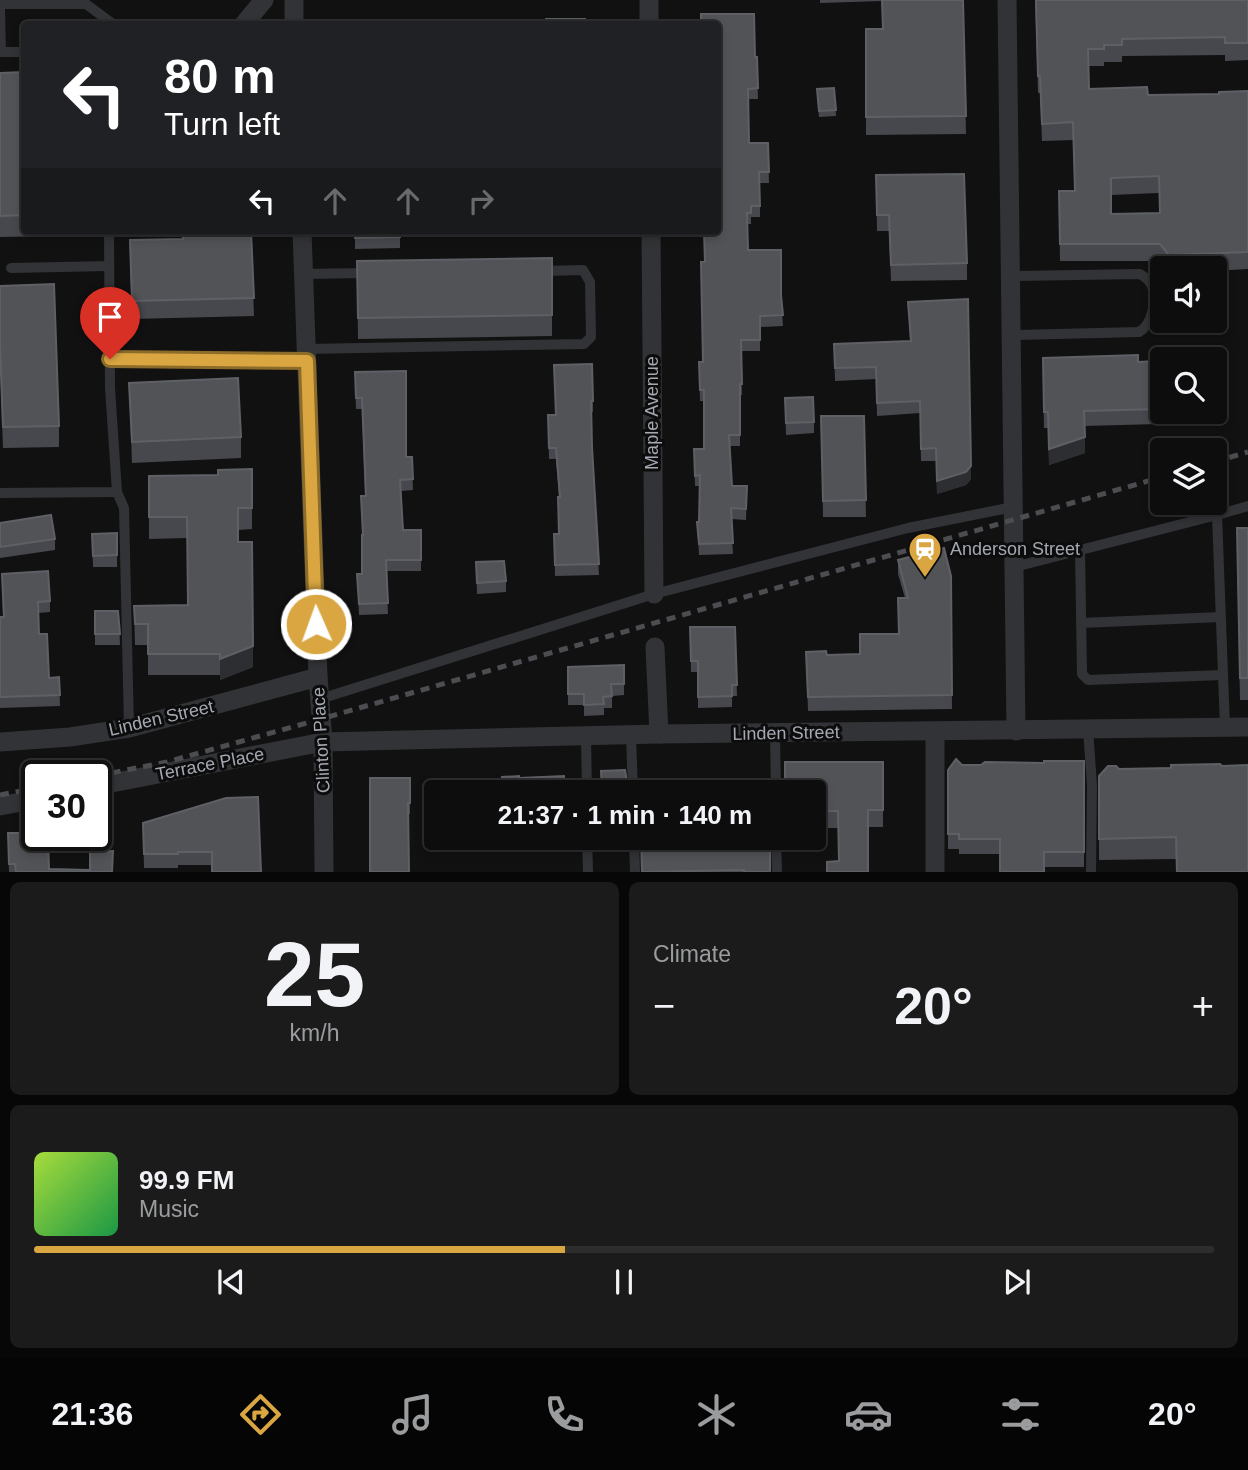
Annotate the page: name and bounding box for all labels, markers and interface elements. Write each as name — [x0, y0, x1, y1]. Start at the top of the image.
icon: left — [49, 49, 140, 140]
text: 80 m — [164, 49, 276, 103]
text: Turn left — [164, 106, 280, 142]
icon: left — [243, 182, 281, 220]
icon: ahead — [316, 182, 354, 220]
icon: ahead — [389, 182, 427, 220]
icon: right — [462, 182, 500, 220]
map controls — [1150, 256, 1227, 515]
button: sound — [1150, 256, 1227, 333]
pin — [80, 287, 140, 359]
icon: arrive — [91, 298, 129, 336]
button: search — [1150, 347, 1227, 424]
street label: Maple Avenue — [642, 356, 662, 470]
button: layers — [1150, 438, 1227, 515]
station icon: Anderson Street — [906, 530, 944, 579]
place label: Anderson Street — [950, 539, 1080, 559]
position arrow — [279, 587, 353, 661]
street label: Clinton Place — [308, 687, 334, 793]
street label: Linden Street — [107, 696, 215, 740]
street label: Linden Street — [732, 722, 840, 744]
street label: Terrace Place — [154, 744, 266, 784]
speed limit sign: 30 — [21, 760, 112, 851]
text: 21:37 · 1 min · 140 m — [498, 800, 752, 830]
text: 25 — [264, 924, 365, 1025]
text: Climate — [653, 941, 731, 967]
text: 20° — [894, 977, 973, 1035]
text: − — [653, 985, 675, 1027]
text: + — [1192, 985, 1214, 1027]
text: km/h — [290, 1020, 339, 1046]
text: 99.9 FM — [139, 1165, 234, 1195]
text: Music — [139, 1196, 199, 1222]
icon: previous — [212, 1263, 250, 1301]
icon: pause — [605, 1263, 643, 1301]
icon: next — [998, 1263, 1036, 1301]
icon: directions — [236, 1390, 285, 1439]
icon: music — [388, 1390, 437, 1439]
icon: phone — [540, 1390, 589, 1439]
icon: climate — [692, 1390, 741, 1439]
icon: car — [844, 1390, 893, 1439]
icon: filters — [996, 1390, 1045, 1439]
text: 21:36 — [51, 1396, 133, 1432]
text: 20° — [1148, 1396, 1197, 1432]

